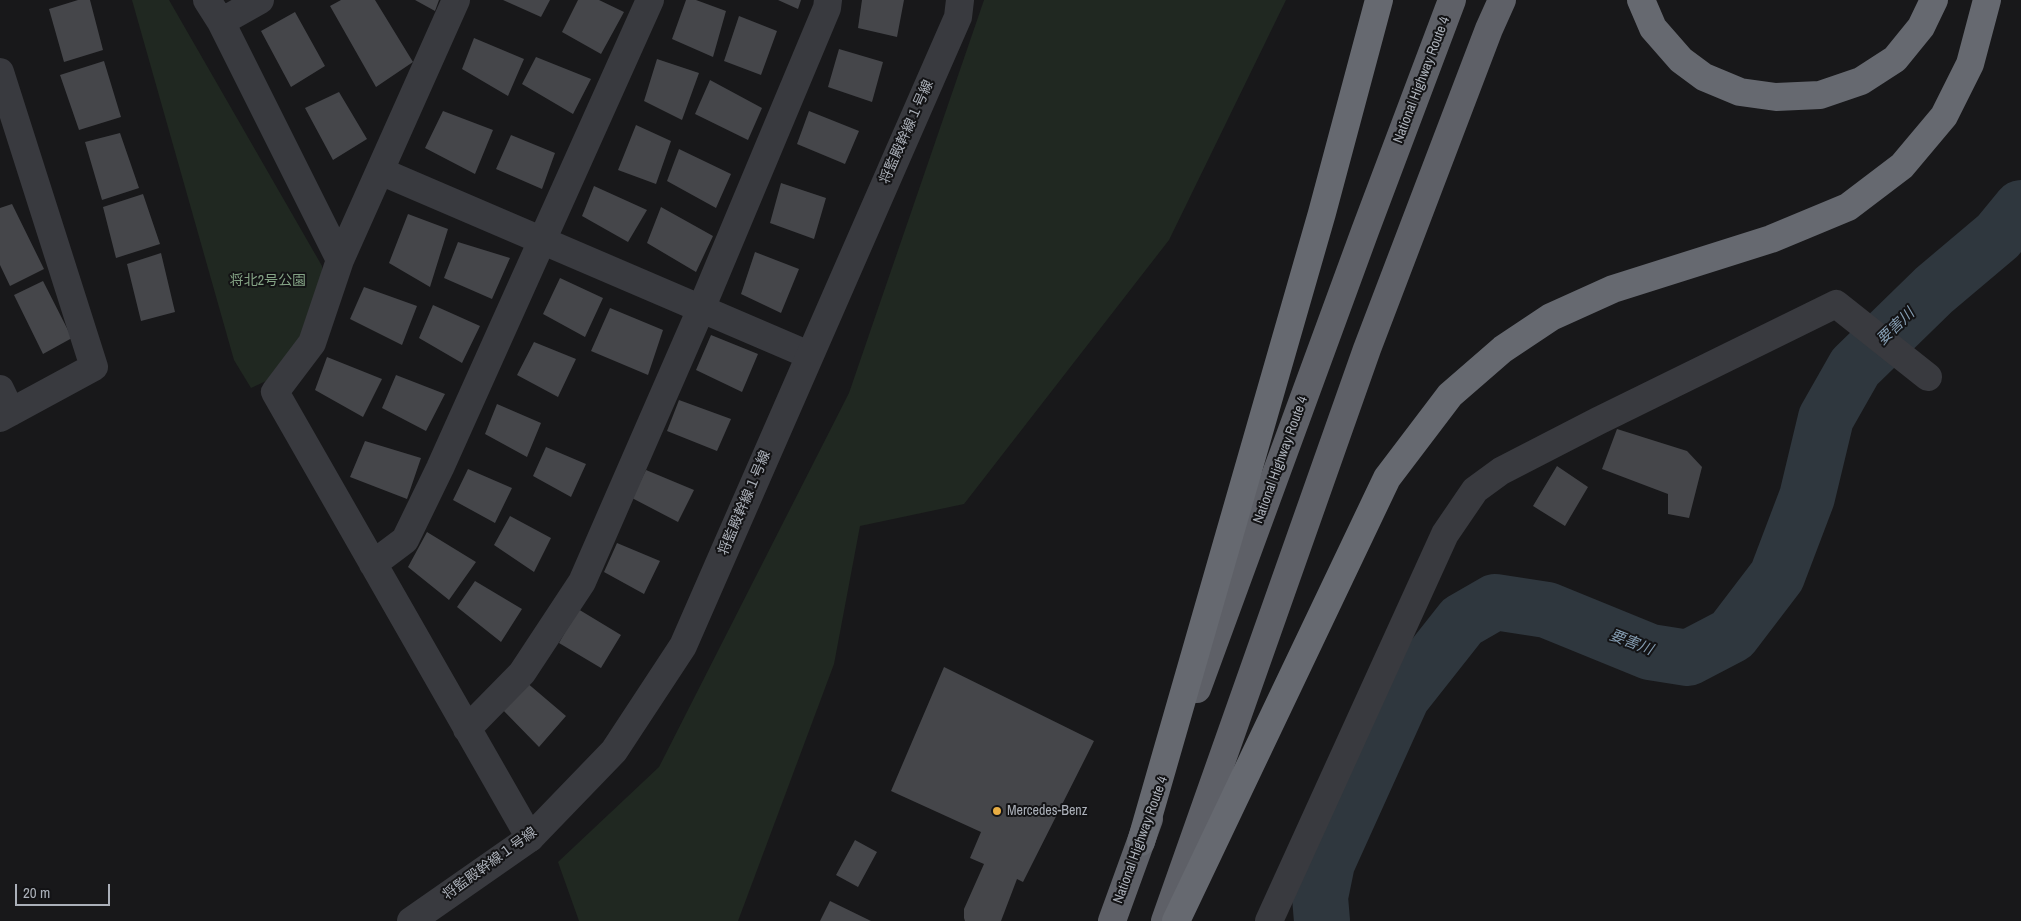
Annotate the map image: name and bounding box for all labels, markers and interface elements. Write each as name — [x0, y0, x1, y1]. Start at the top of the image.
street label: National Highway Route 4 — [1390, 14, 1454, 146]
street label: 将監殿幹線１号線 — [877, 77, 937, 187]
park label: 将北2号公園 — [230, 273, 306, 289]
water label: 要害川 — [1874, 305, 1918, 349]
street label: National Highway Route 4 — [1250, 394, 1312, 526]
street label: 将監殿幹線１号線 — [715, 448, 775, 558]
water label: 要害川 — [1607, 627, 1655, 659]
street label: National Highway Route 4 — [1110, 774, 1172, 906]
place label: Mercedes-Benz — [1007, 803, 1087, 819]
marker: Mercedes-Benz — [991, 805, 1003, 817]
street label: 将監殿幹線１号線 — [440, 824, 540, 904]
scale bar — [18, 874, 112, 906]
text: 20 m — [23, 882, 50, 903]

